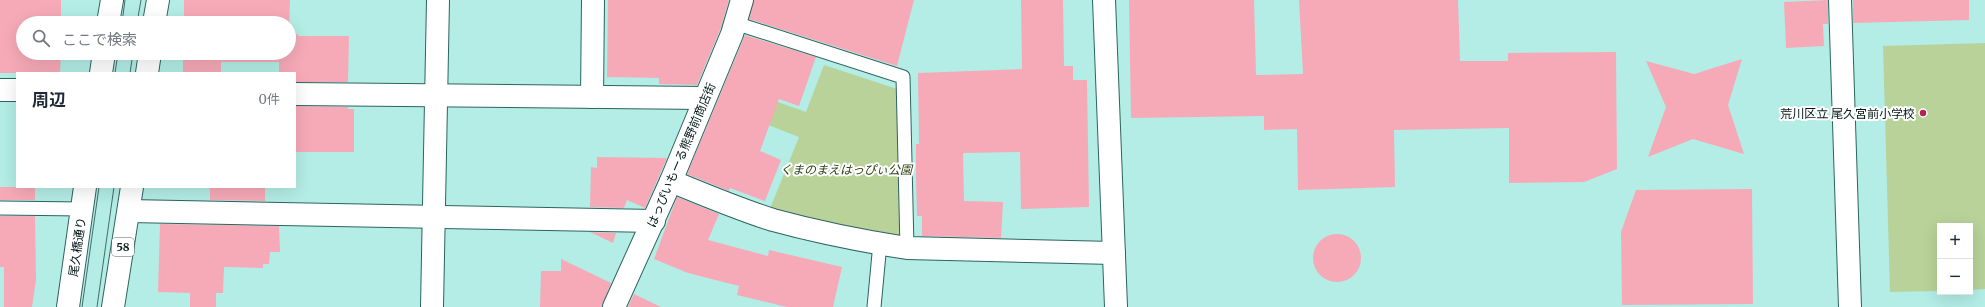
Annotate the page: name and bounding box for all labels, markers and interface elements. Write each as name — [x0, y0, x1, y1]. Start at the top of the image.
search box — [16, 16, 296, 60]
icon: search — [30, 27, 52, 49]
text: ここで検索 — [62, 30, 137, 49]
street label: はっぴいもーる熊野前商店街 — [644, 80, 718, 230]
text: 周辺 — [32, 89, 66, 111]
text: 0件 — [259, 91, 280, 108]
place label: 荒川区立 尾久宮前小学校 — [1780, 106, 1915, 121]
marker: 荒川区立 尾久宮前小学校 — [1918, 108, 1928, 118]
park label: くまのまえはっぴぃ公園 — [780, 162, 914, 177]
street label: 尾久橋通り — [65, 216, 89, 278]
map controls — [1937, 223, 1973, 295]
button: + — [1937, 223, 1973, 259]
road number: 58 — [112, 238, 134, 256]
button: − — [1937, 259, 1973, 295]

